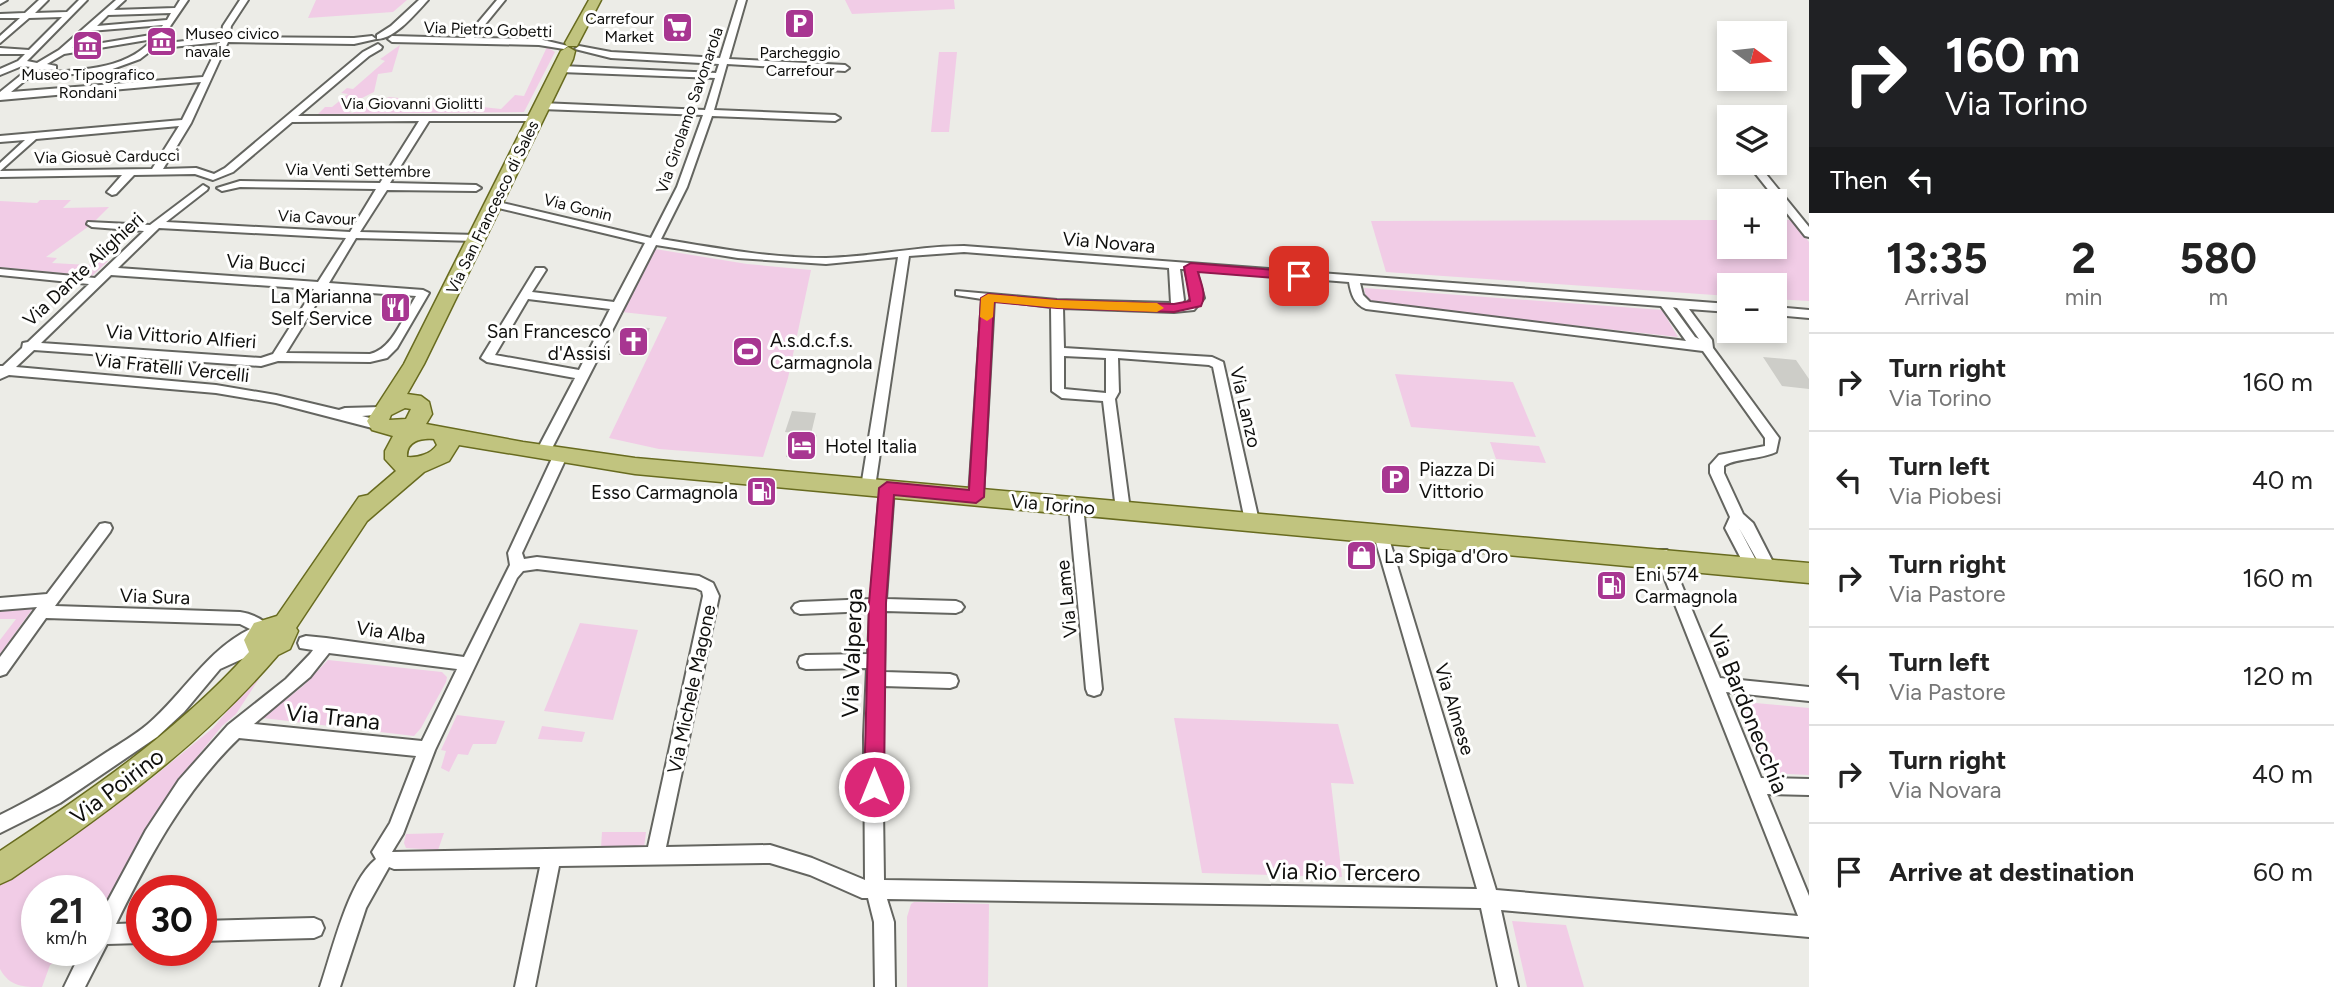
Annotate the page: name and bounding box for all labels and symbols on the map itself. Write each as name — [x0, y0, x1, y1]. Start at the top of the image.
parking icon: Parcheggio Carrefour — [783, 6, 817, 40]
place label: Carrefour Market — [585, 9, 655, 46]
supermarket icon: Carrefour Market — [660, 10, 694, 44]
street label: Via Pietro Gobetti — [423, 18, 553, 41]
north arrow — [1717, 21, 1787, 91]
place label: Museo civico navale — [185, 24, 279, 61]
street label: Via Girolamo Savonarola — [652, 24, 727, 196]
museum icon: Museo civico navale — [145, 25, 179, 59]
museum icon: Museo Tipografico Rondani — [71, 28, 105, 62]
place label: Parcheggio Carrefour — [760, 43, 840, 80]
place label: Museo Tipografico Rondani — [21, 65, 155, 102]
street label: Via Giovanni Giolitti — [341, 94, 483, 113]
street label: Via San Francesco di Sales — [442, 118, 543, 297]
street label: Via Giosuè Carducci — [34, 146, 180, 167]
street label: Via Venti Settembre — [285, 160, 431, 181]
street label: Via Gonin — [542, 190, 614, 225]
street label: Via Cavour — [277, 206, 357, 229]
street label: Via Dante Alighieri — [18, 208, 148, 331]
street label: Via Novara — [1062, 227, 1156, 258]
pin — [1269, 246, 1329, 306]
street label: Via Bucci — [226, 249, 306, 278]
place label: La Marianna Self Service — [271, 285, 372, 330]
restaurant icon: La Marianna Self Service — [378, 290, 412, 324]
street label: Via Vittorio Alfieri — [105, 320, 257, 353]
place label: San Francesco d'Assisi — [487, 320, 611, 365]
church icon: San Francesco d'Assisi — [617, 325, 651, 359]
place label: A.s.d.c.f.s. Carmagnola — [770, 329, 872, 374]
sports icon: A.s.d.c.f.s. Carmagnola — [730, 334, 764, 368]
street label: Via Fratelli Vercelli — [93, 348, 251, 387]
street label: Via Lanzo — [1225, 364, 1266, 450]
hotel icon: Hotel Italia — [785, 429, 819, 463]
place label: Hotel Italia — [825, 435, 917, 458]
place label: Piazza Di Vittorio — [1419, 458, 1495, 503]
parking icon: Piazza Di Vittorio — [1379, 463, 1413, 497]
fuel station icon: Esso Carmagnola — [744, 475, 778, 509]
place label: Esso Carmagnola — [591, 481, 738, 504]
street label: Via Torino — [1010, 489, 1096, 520]
shop icon: La Spiga d'Oro — [1344, 539, 1378, 573]
place label: La Spiga d'Oro — [1384, 545, 1508, 568]
street label: Via Lame — [1051, 559, 1082, 639]
place label: Eni 574 Carmagnola — [1635, 563, 1737, 608]
fuel station icon: Eni 574 Carmagnola — [1595, 568, 1629, 602]
street label: Via Sura — [119, 584, 191, 609]
street label: Via Valperga — [836, 588, 868, 718]
street label: Via Michele Magone — [662, 603, 721, 776]
street label: Via Alba — [355, 616, 427, 649]
street label: Via Bardonecchia — [1701, 621, 1795, 797]
street label: Via Almese — [1430, 660, 1479, 758]
street label: Via Trana — [285, 698, 381, 736]
street label: Via Poirino — [65, 742, 169, 830]
position arrow — [837, 750, 911, 824]
street label: Via Rio Tercero — [1265, 857, 1421, 887]
speed limit sign: 30 — [126, 875, 217, 966]

